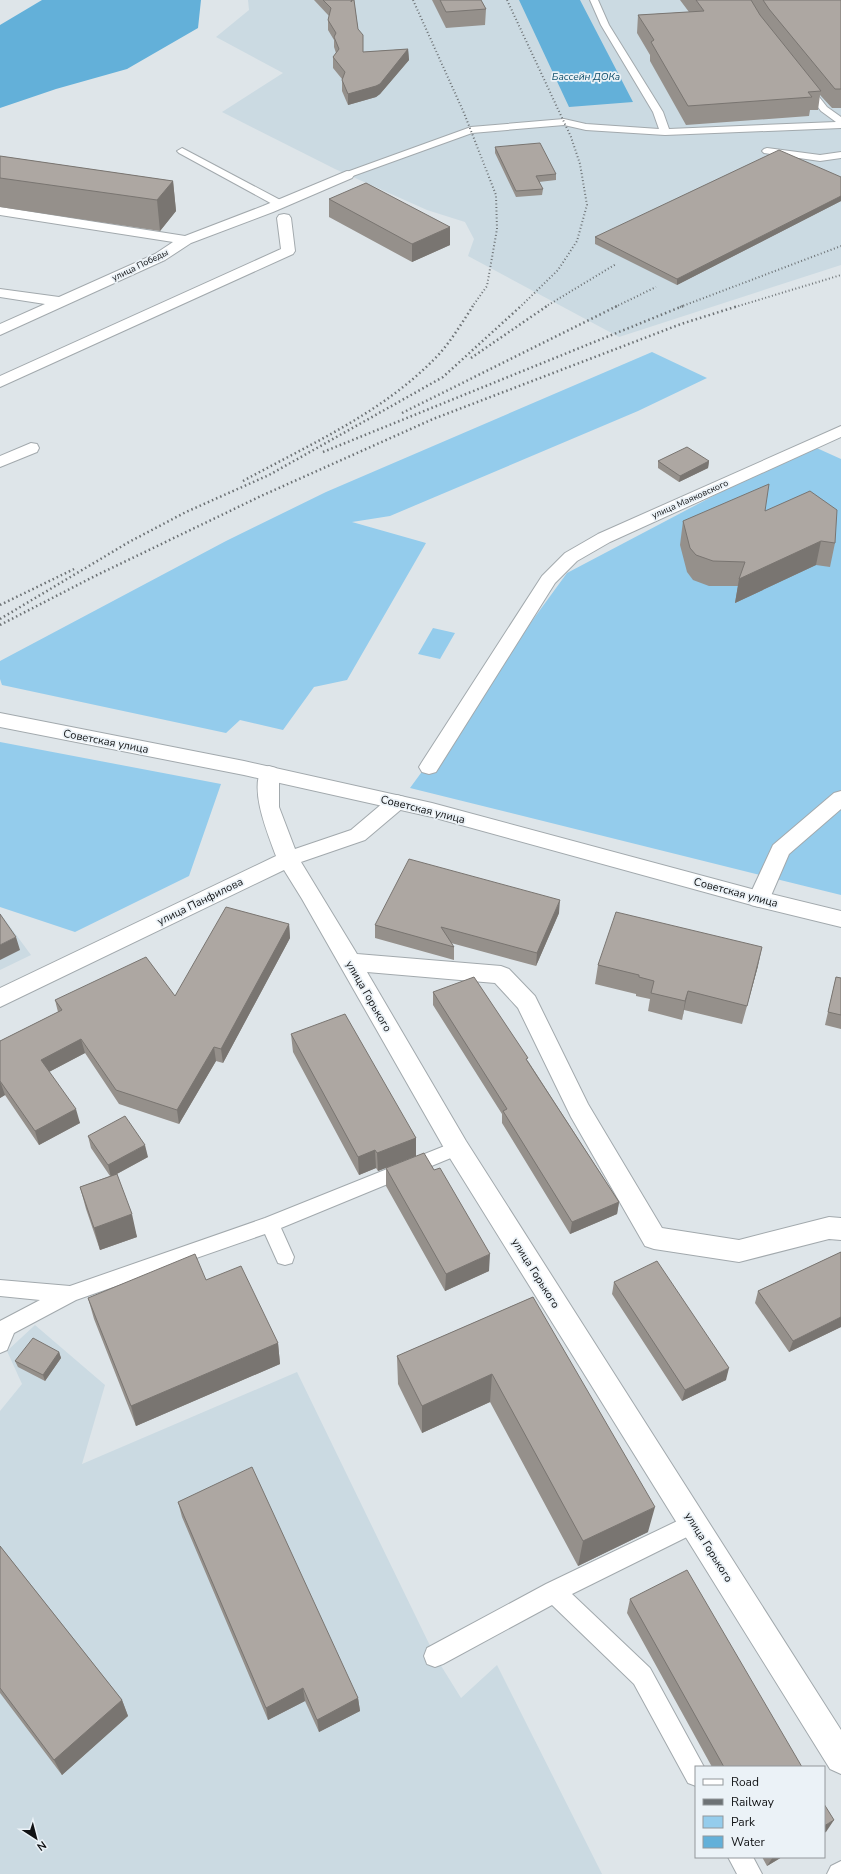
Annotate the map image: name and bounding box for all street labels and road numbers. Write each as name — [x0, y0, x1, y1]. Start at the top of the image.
street label: улица Победы — [110, 246, 170, 284]
street label: улица Маяковского — [650, 477, 730, 521]
street label: Советская улица — [62, 726, 150, 757]
street label: Советская улица — [379, 792, 467, 827]
street label: улица Панфилова — [155, 874, 246, 929]
street label: Советская улица — [692, 874, 780, 911]
street label: улица Горького — [342, 958, 395, 1035]
street label: улица Горького — [508, 1235, 563, 1311]
street label: улица Горького — [681, 1509, 736, 1585]

